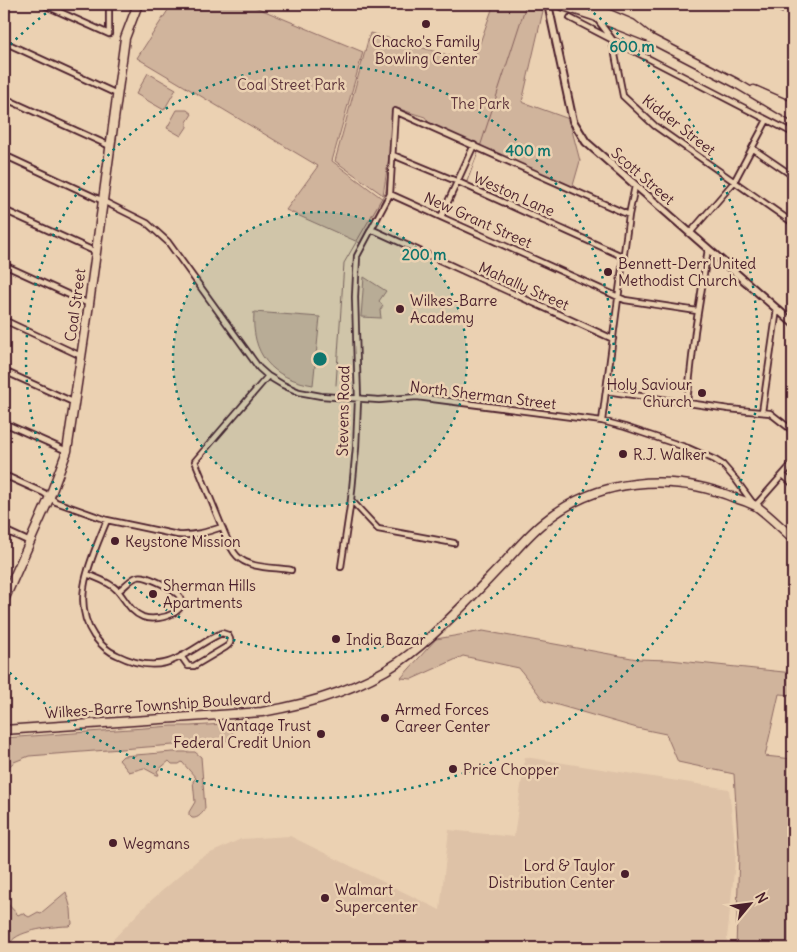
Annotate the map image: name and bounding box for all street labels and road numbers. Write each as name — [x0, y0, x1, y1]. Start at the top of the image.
street label: Kidder Street — [638, 90, 720, 160]
street label: Scott Street — [607, 143, 679, 209]
street label: Weston Lane — [470, 168, 558, 220]
street label: New Grant Street — [421, 188, 535, 252]
street label: Mahally Street — [476, 258, 572, 314]
street label: Coal Street — [60, 267, 90, 343]
street label: Stevens Road — [333, 365, 353, 457]
street label: North Sherman Street — [409, 377, 557, 413]
street label: Wilkes-Barre Township Boulevard — [44, 688, 272, 722]

